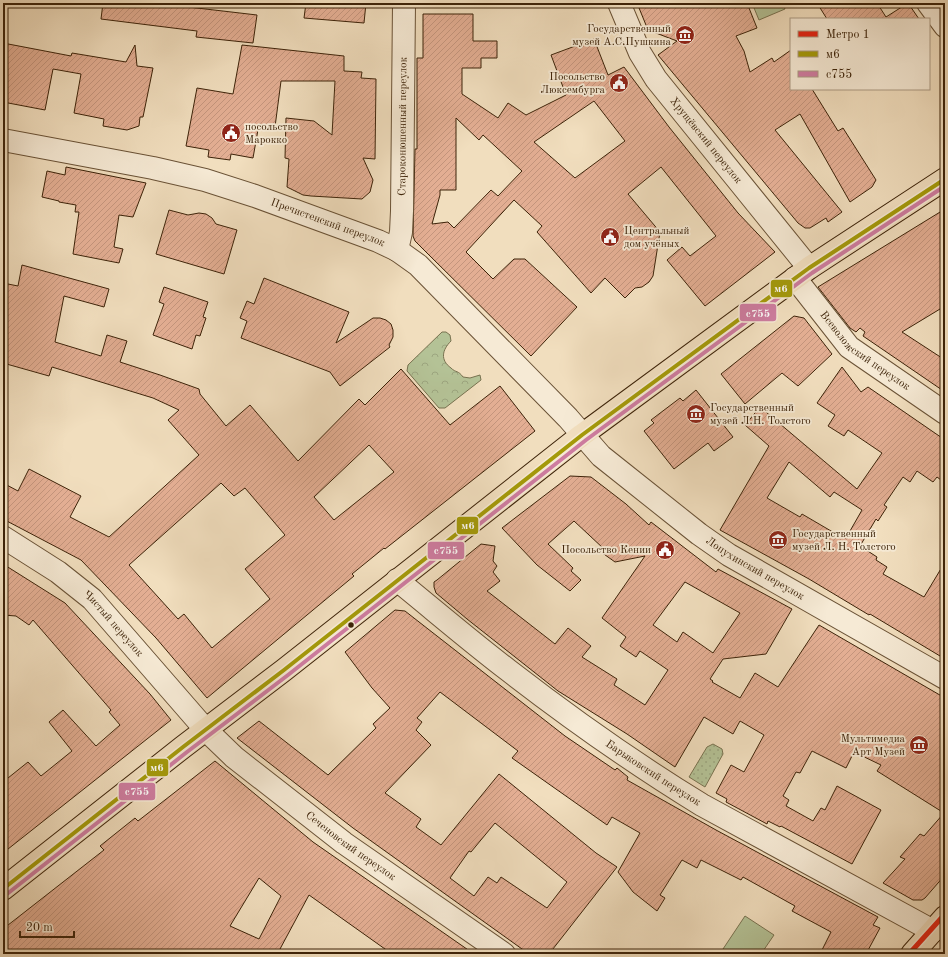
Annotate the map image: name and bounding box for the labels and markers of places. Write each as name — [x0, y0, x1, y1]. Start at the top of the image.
place label: Государственный музей А.С.Пушкина — [572, 24, 672, 48]
museum icon: Государственный музей А.С.Пушкина — [674, 24, 696, 46]
place label: Посольство Люксембурга — [541, 72, 606, 96]
public building icon: Посольство Люксембурга — [608, 72, 630, 94]
public building icon: посольство Марокко — [220, 122, 242, 144]
place label: посольство Марокко — [245, 122, 298, 146]
public building icon: Центральный дом учёных — [599, 226, 621, 248]
place label: Центральный дом учёных — [624, 226, 690, 250]
museum icon: Государственный музей Л.Н. Толстого — [685, 403, 707, 425]
place label: Государственный музей Л.Н. Толстого — [710, 403, 811, 427]
museum icon: Государственный музей Л. Н. Толстого — [767, 529, 789, 551]
place label: Государственный музей Л. Н. Толстого — [792, 529, 896, 553]
public building icon: Посольство Кении — [654, 539, 676, 561]
place label: Посольство Кении — [561, 545, 651, 556]
unlabelled marker — [346, 620, 356, 630]
place label: Мультимедиа Арт Музей — [841, 734, 906, 758]
museum icon: Мультимедиа Арт Музей — [908, 734, 930, 756]

